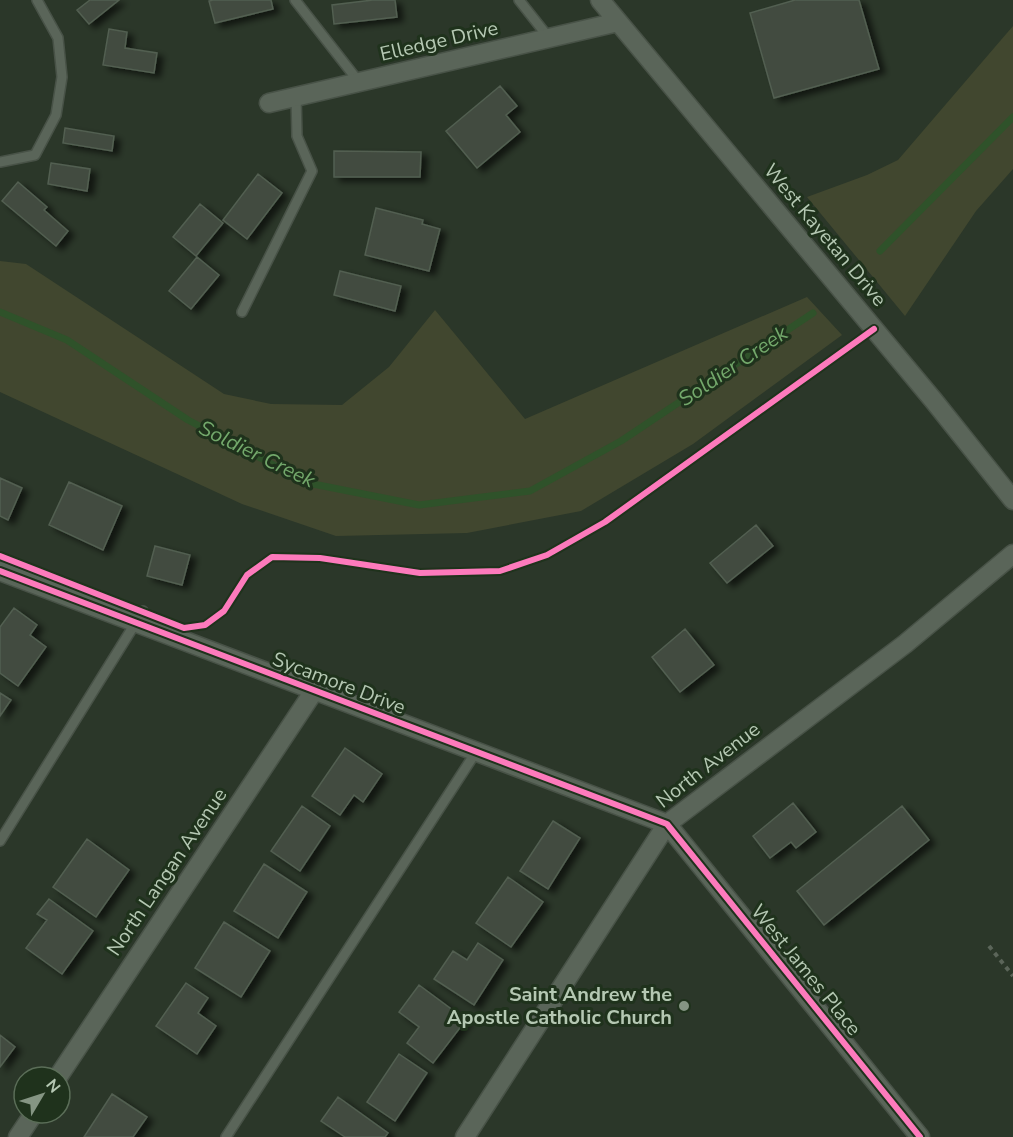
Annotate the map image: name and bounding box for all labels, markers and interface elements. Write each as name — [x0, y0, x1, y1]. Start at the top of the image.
street label: Elledge Drive — [377, 14, 501, 68]
street label: West Kayetan Drive — [757, 158, 893, 312]
water label: Soldier Creek — [673, 319, 794, 413]
water label: Soldier Creek — [194, 414, 320, 494]
street label: Sycamore Drive — [269, 645, 409, 721]
street label: North Avenue — [650, 716, 766, 814]
street label: North Langan Avenue — [101, 783, 233, 961]
street label: West James Place — [745, 899, 867, 1041]
place label: Saint Andrew the Apostle Catholic Church — [447, 981, 672, 1031]
marker: Saint Andrew the Apostle Catholic Church — [677, 999, 691, 1013]
north arrow — [12, 1065, 72, 1125]
text: N — [41, 1075, 65, 1098]

